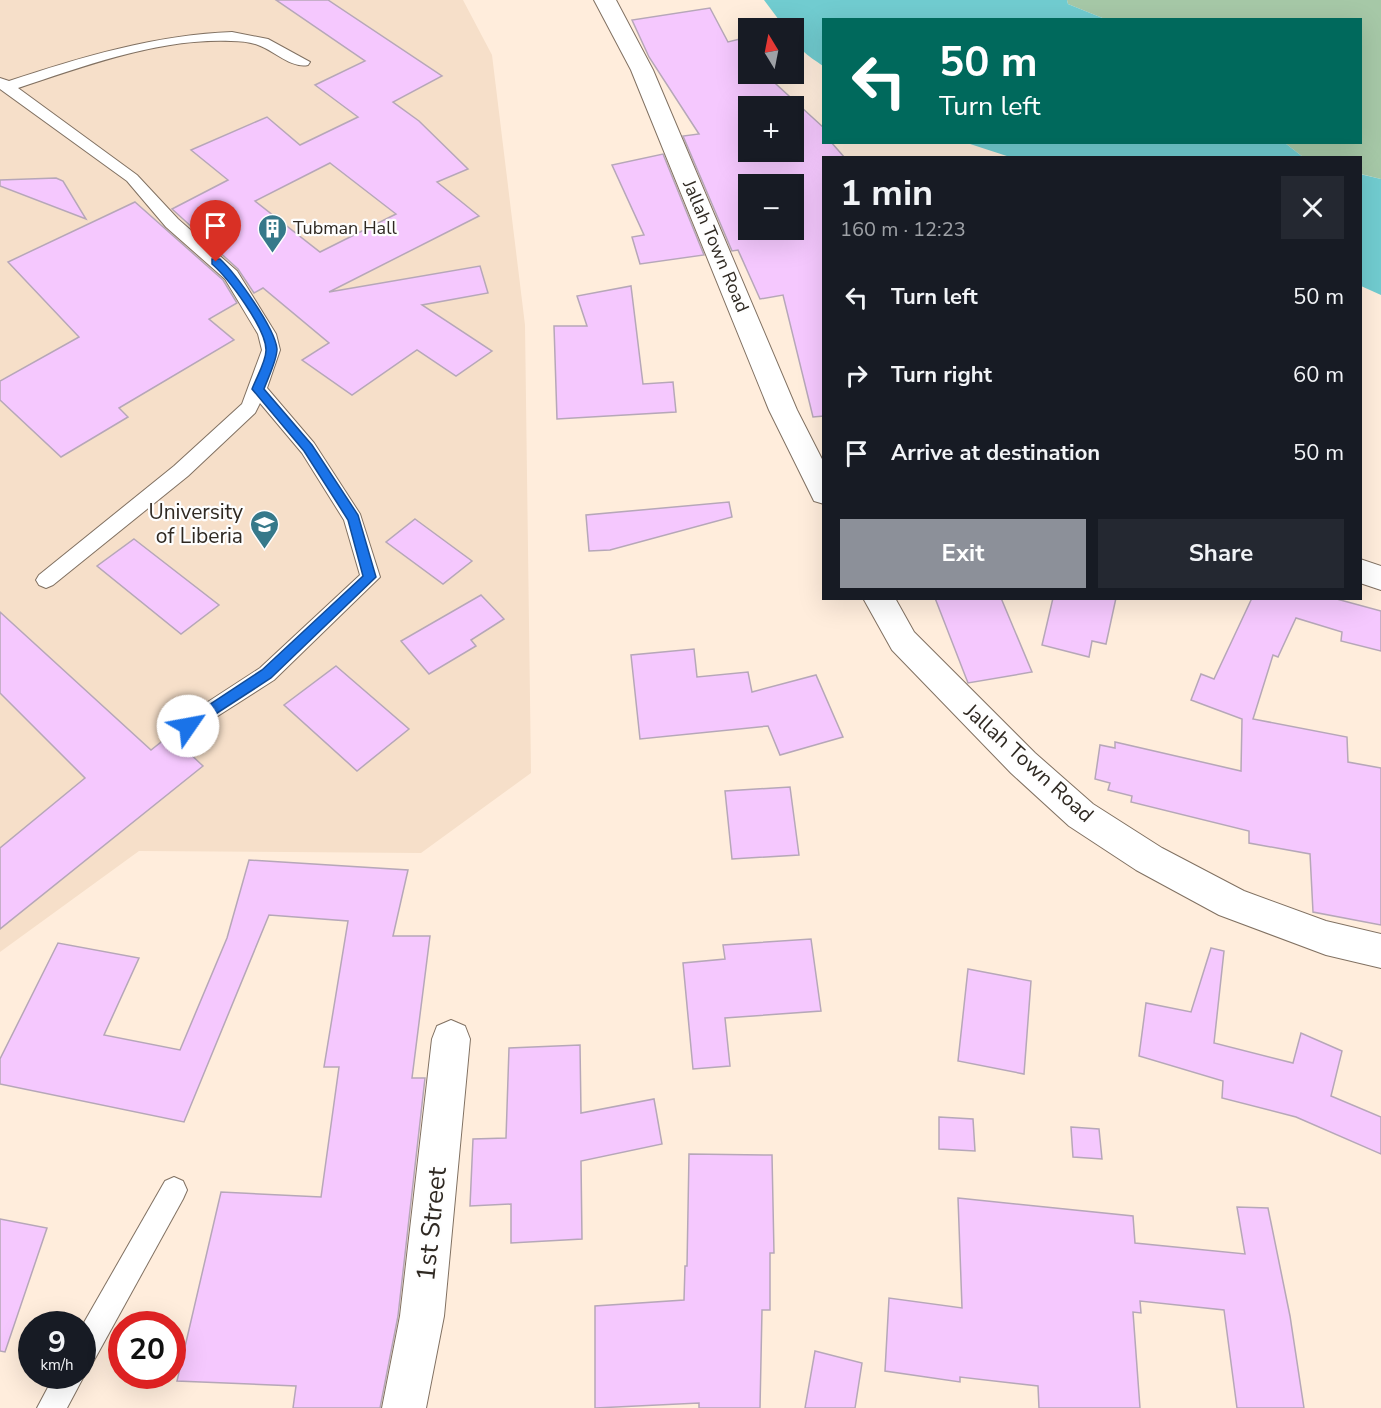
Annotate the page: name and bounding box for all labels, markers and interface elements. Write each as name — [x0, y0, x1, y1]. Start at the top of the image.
north arrow — [738, 18, 804, 84]
map controls — [738, 18, 804, 240]
text: 50 m — [939, 34, 1038, 91]
icon: left — [840, 42, 918, 120]
text: Turn left — [939, 88, 1040, 125]
button: + — [738, 96, 804, 162]
text: 1 min — [840, 169, 933, 218]
button: − — [738, 174, 804, 240]
street label: Jallah Town Road — [677, 175, 755, 316]
button: close — [1281, 176, 1344, 239]
pin — [190, 200, 241, 262]
icon: arrive — [199, 209, 232, 242]
building icon: Tubman Hall — [256, 212, 288, 254]
place label: Tubman Hall — [293, 216, 397, 240]
text: 160 m · 12:23 — [840, 216, 966, 243]
icon: left — [840, 281, 873, 314]
text: Turn left — [891, 282, 978, 312]
text: 50 m — [1293, 282, 1344, 312]
icon: right — [840, 359, 873, 392]
text: Turn right — [891, 360, 992, 390]
text: 60 m — [1293, 360, 1344, 390]
icon: arrive — [840, 437, 873, 470]
text: Arrive at destination — [891, 438, 1100, 468]
text: 50 m — [1293, 438, 1344, 468]
place label: University of Liberia — [148, 498, 243, 550]
school or university icon: University of Liberia — [248, 508, 280, 550]
button: Exit — [840, 519, 1086, 588]
button: Share — [1098, 519, 1344, 588]
position arrow — [156, 694, 220, 758]
street label: Jallah Town Road — [957, 697, 1100, 829]
street label: 1st Street — [408, 1164, 455, 1283]
speed limit sign: 20 — [108, 1311, 186, 1389]
text: 9 — [48, 1322, 66, 1363]
text: km/h — [40, 1355, 74, 1375]

